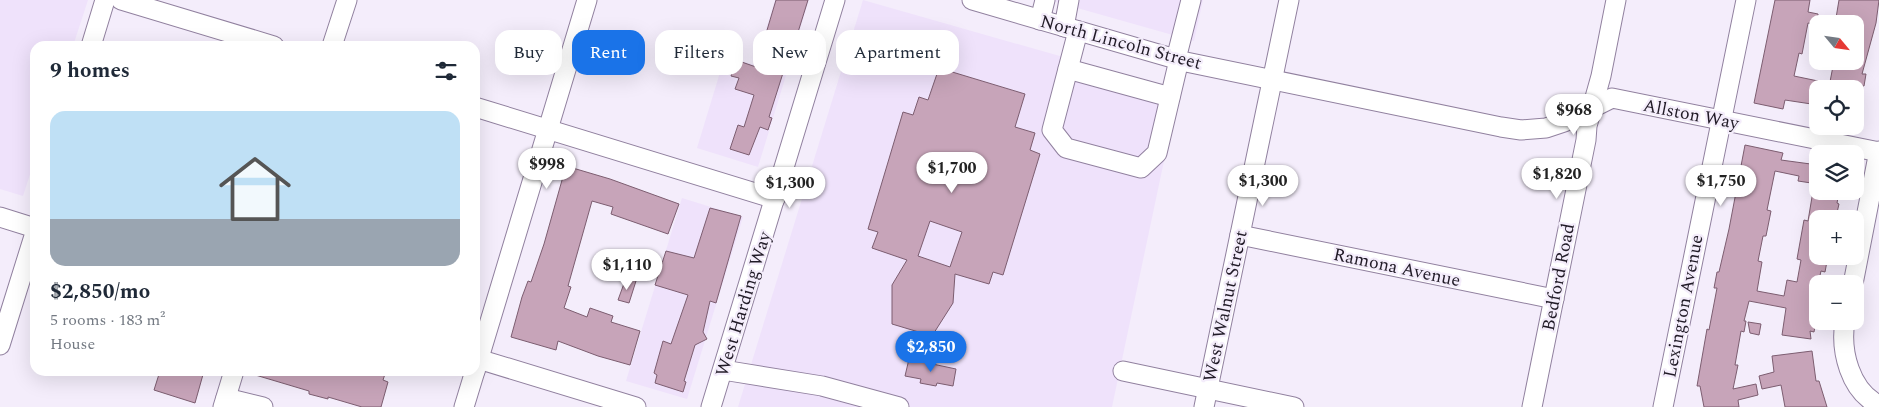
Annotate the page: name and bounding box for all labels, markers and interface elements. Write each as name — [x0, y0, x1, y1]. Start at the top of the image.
street label: North Lincoln Street — [1037, 8, 1205, 77]
north arrow — [1809, 15, 1864, 70]
map controls — [1809, 15, 1864, 330]
chip: Buy — [495, 30, 562, 75]
chip: Rent — [572, 30, 645, 75]
chip: Filters — [655, 30, 743, 75]
chip: New — [753, 30, 826, 75]
chip: Apartment — [836, 30, 959, 75]
text: 9 homes — [50, 55, 130, 87]
icon: filters — [432, 57, 460, 85]
button: locate — [1809, 80, 1864, 135]
street label: Allston Way — [1641, 92, 1743, 137]
pin: $968 — [1544, 94, 1604, 136]
text: $968 — [1556, 98, 1592, 122]
icon: home — [210, 144, 300, 234]
button: layers — [1809, 145, 1864, 200]
pin: $998 — [517, 148, 577, 190]
text: $998 — [529, 152, 565, 176]
pin: $1,700 — [911, 152, 993, 194]
text: $1,700 — [927, 156, 977, 180]
pin: $1,820 — [1516, 158, 1598, 200]
text: $1,820 — [1532, 162, 1582, 186]
pin: $1,300 — [1222, 164, 1304, 207]
pin: $1,750 — [1680, 164, 1762, 207]
pin: $1,300 — [749, 166, 831, 209]
text: $1,300 — [1238, 169, 1288, 193]
text: $1,750 — [1696, 169, 1746, 193]
text: $1,300 — [765, 171, 815, 195]
button: + — [1809, 210, 1864, 265]
street label: Bedford Road — [1535, 221, 1582, 333]
street label: West Harding Way — [709, 227, 779, 380]
street label: West Walnut Street — [1196, 228, 1255, 384]
street label: Lexington Avenue — [1656, 232, 1711, 380]
street label: Ramona Avenue — [1331, 241, 1463, 294]
pin: $1,110 — [586, 248, 668, 291]
text: $1,110 — [602, 253, 652, 277]
button: − — [1809, 275, 1864, 330]
text: $2,850/mo — [50, 276, 150, 308]
text: 5 rooms · 183 m² — [50, 308, 165, 332]
pin: $2,850 — [890, 330, 972, 373]
text: House — [50, 332, 95, 356]
text: $2,850 — [906, 335, 956, 359]

